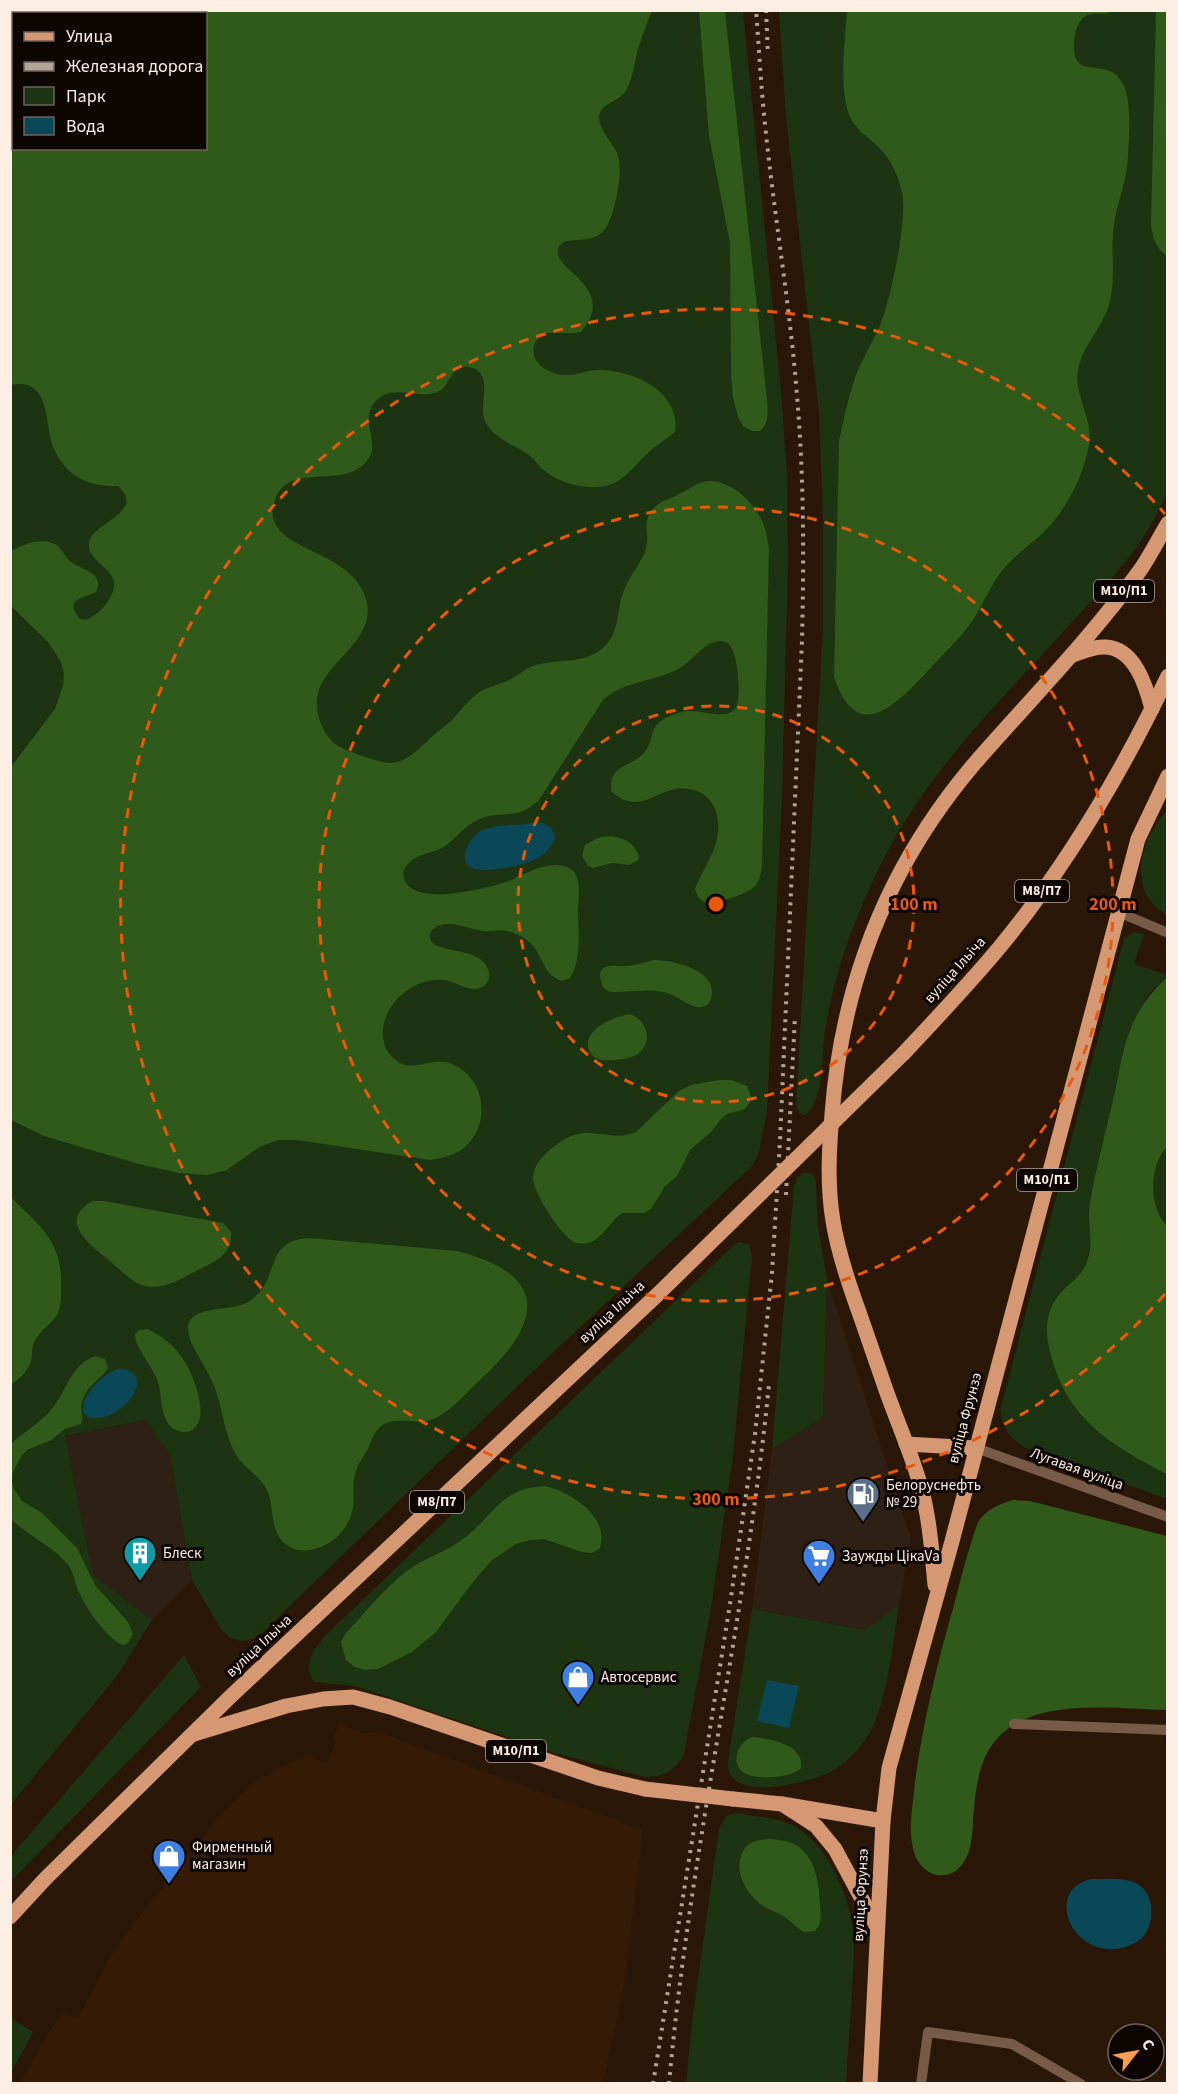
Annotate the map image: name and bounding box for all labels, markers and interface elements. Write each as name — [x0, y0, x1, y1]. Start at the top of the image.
legend — [12, 12, 207, 150]
text: Улица — [66, 24, 113, 49]
text: Железная дорога — [66, 54, 203, 79]
text: Парк — [66, 84, 106, 109]
text: Вода — [66, 114, 105, 139]
road number: М10/П1 — [1094, 580, 1154, 602]
road number: М8/П7 — [1015, 880, 1069, 902]
text: 100 m — [890, 892, 938, 917]
text: 200 m — [1089, 892, 1137, 917]
centre of rings — [706, 894, 726, 914]
street label: вуліца Ільіча — [919, 932, 991, 1008]
road number: М10/П1 — [1017, 1169, 1077, 1191]
street label: вуліца Ільіча — [574, 1276, 650, 1348]
street label: вуліца Фрунзэ — [943, 1370, 987, 1466]
street label: Лугавая вуліца — [1028, 1442, 1126, 1496]
place label: Белоруснефть № 29 — [886, 1475, 981, 1513]
fuel station icon: Белоруснефть № 29 — [845, 1476, 881, 1523]
text: 300 m — [692, 1487, 740, 1512]
road number: М8/П7 — [410, 1491, 464, 1513]
building icon: Блеск — [122, 1535, 158, 1582]
supermarket icon: Заужды ЦікаVа — [801, 1538, 837, 1585]
place label: Блеск — [163, 1543, 202, 1564]
place label: Заужды ЦікаVа — [842, 1546, 940, 1567]
street label: вуліца Ільіча — [221, 1610, 297, 1682]
shop icon: Автосервис — [560, 1659, 596, 1706]
place label: Автосервис — [601, 1667, 677, 1688]
road number: М10/П1 — [486, 1740, 546, 1762]
place label: Фирменный магазин — [192, 1837, 272, 1875]
shop icon: Фирменный магазин — [151, 1838, 187, 1885]
street label: вуліца Фрунзэ — [848, 1848, 874, 1942]
north arrow — [1106, 2022, 1166, 2082]
text: С — [1136, 2035, 1160, 2054]

